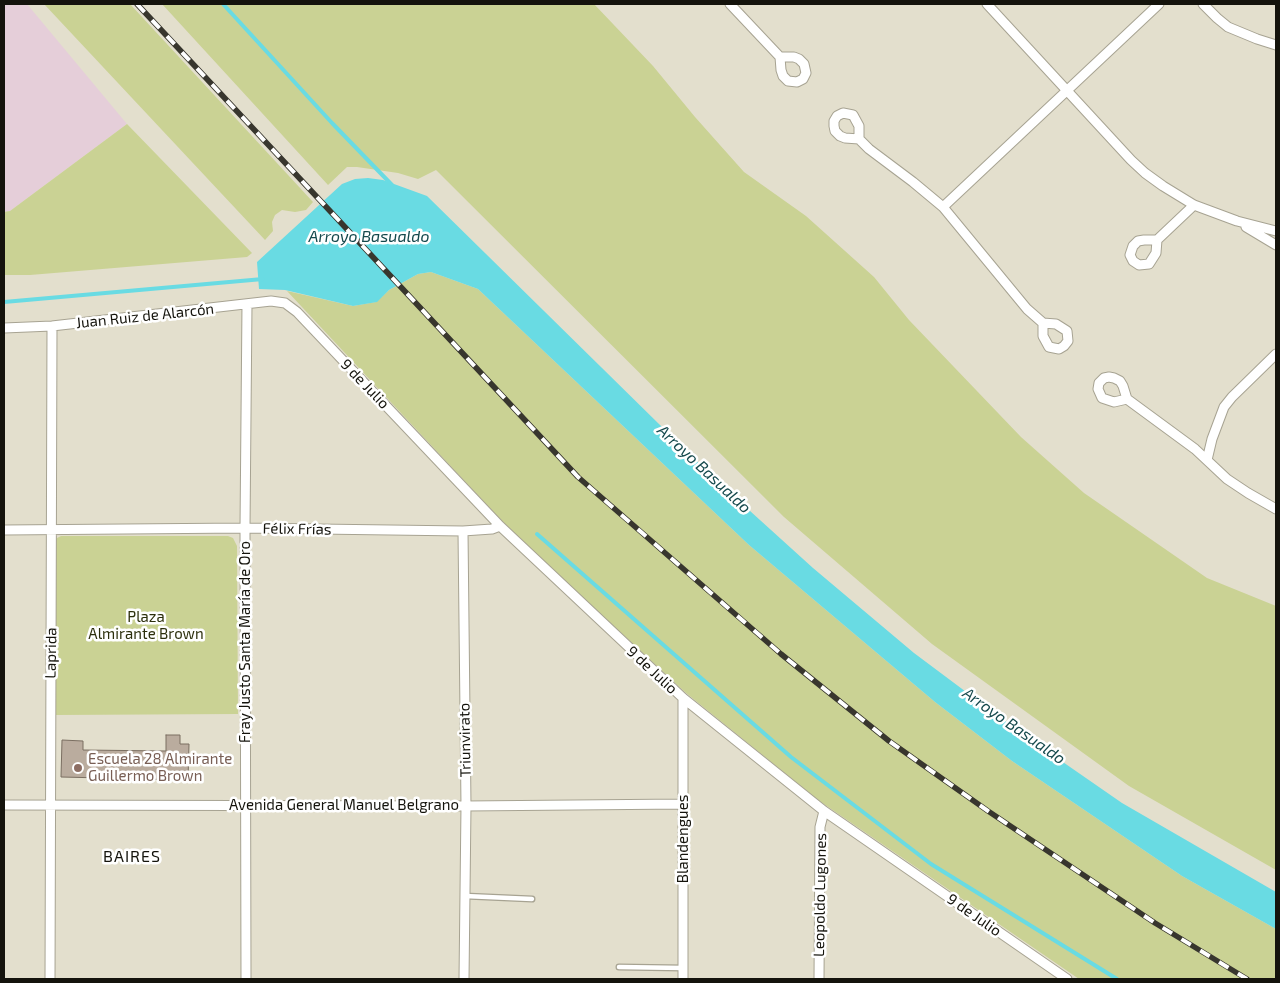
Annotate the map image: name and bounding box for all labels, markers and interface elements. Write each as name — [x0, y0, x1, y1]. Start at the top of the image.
water label: Arroyo Basualdo — [309, 227, 429, 247]
street label: Juan Ruiz de Alarcón — [75, 300, 215, 332]
street label: 9 de Julio — [337, 355, 393, 413]
water label: Arroyo Basualdo — [653, 421, 755, 517]
street label: Félix Frías — [262, 519, 332, 539]
street label: Fray Justo Santa María de Oro — [236, 541, 254, 743]
park label: Plaza Almirante Brown — [88, 608, 204, 643]
street label: Laprida — [42, 627, 60, 679]
street label: 9 de Julio — [623, 642, 681, 698]
water label: Arroyo Basualdo — [959, 683, 1069, 769]
street label: Triunvirato — [455, 703, 475, 777]
place label: Escuela 28 Almirante Guillermo Brown — [88, 750, 232, 785]
marker: Escuela 28 Almirante Guillermo Brown — [72, 762, 84, 774]
street label: Blandengues — [674, 795, 692, 883]
street label: Avenida General Manuel Belgrano — [229, 796, 459, 814]
street label: Leopoldo Lugones — [810, 833, 830, 957]
district label: BAIRES — [102, 847, 162, 867]
street label: 9 de Julio — [943, 890, 1005, 940]

